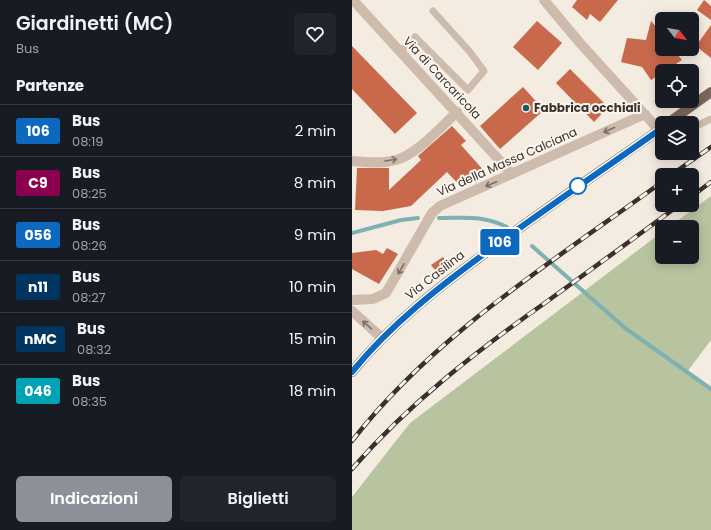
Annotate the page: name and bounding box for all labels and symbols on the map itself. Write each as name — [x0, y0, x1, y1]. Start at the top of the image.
north arrow — [655, 12, 699, 56]
street label: Via di Carcaricola — [400, 33, 485, 123]
place label: Fabbrica occhiali — [534, 99, 641, 116]
marker: Fabbrica occhiali — [521, 103, 531, 113]
street label: Via della Massa Calciana — [434, 123, 580, 200]
one-way arrow — [603, 127, 615, 134]
one-way arrow — [384, 156, 397, 164]
unlabelled marker — [569, 177, 587, 195]
one-way arrow — [485, 180, 497, 188]
line badge: 106 — [477, 229, 523, 255]
street label: Via Casilina — [402, 246, 468, 303]
one-way arrow — [397, 263, 405, 275]
one-way arrow — [362, 321, 372, 330]

